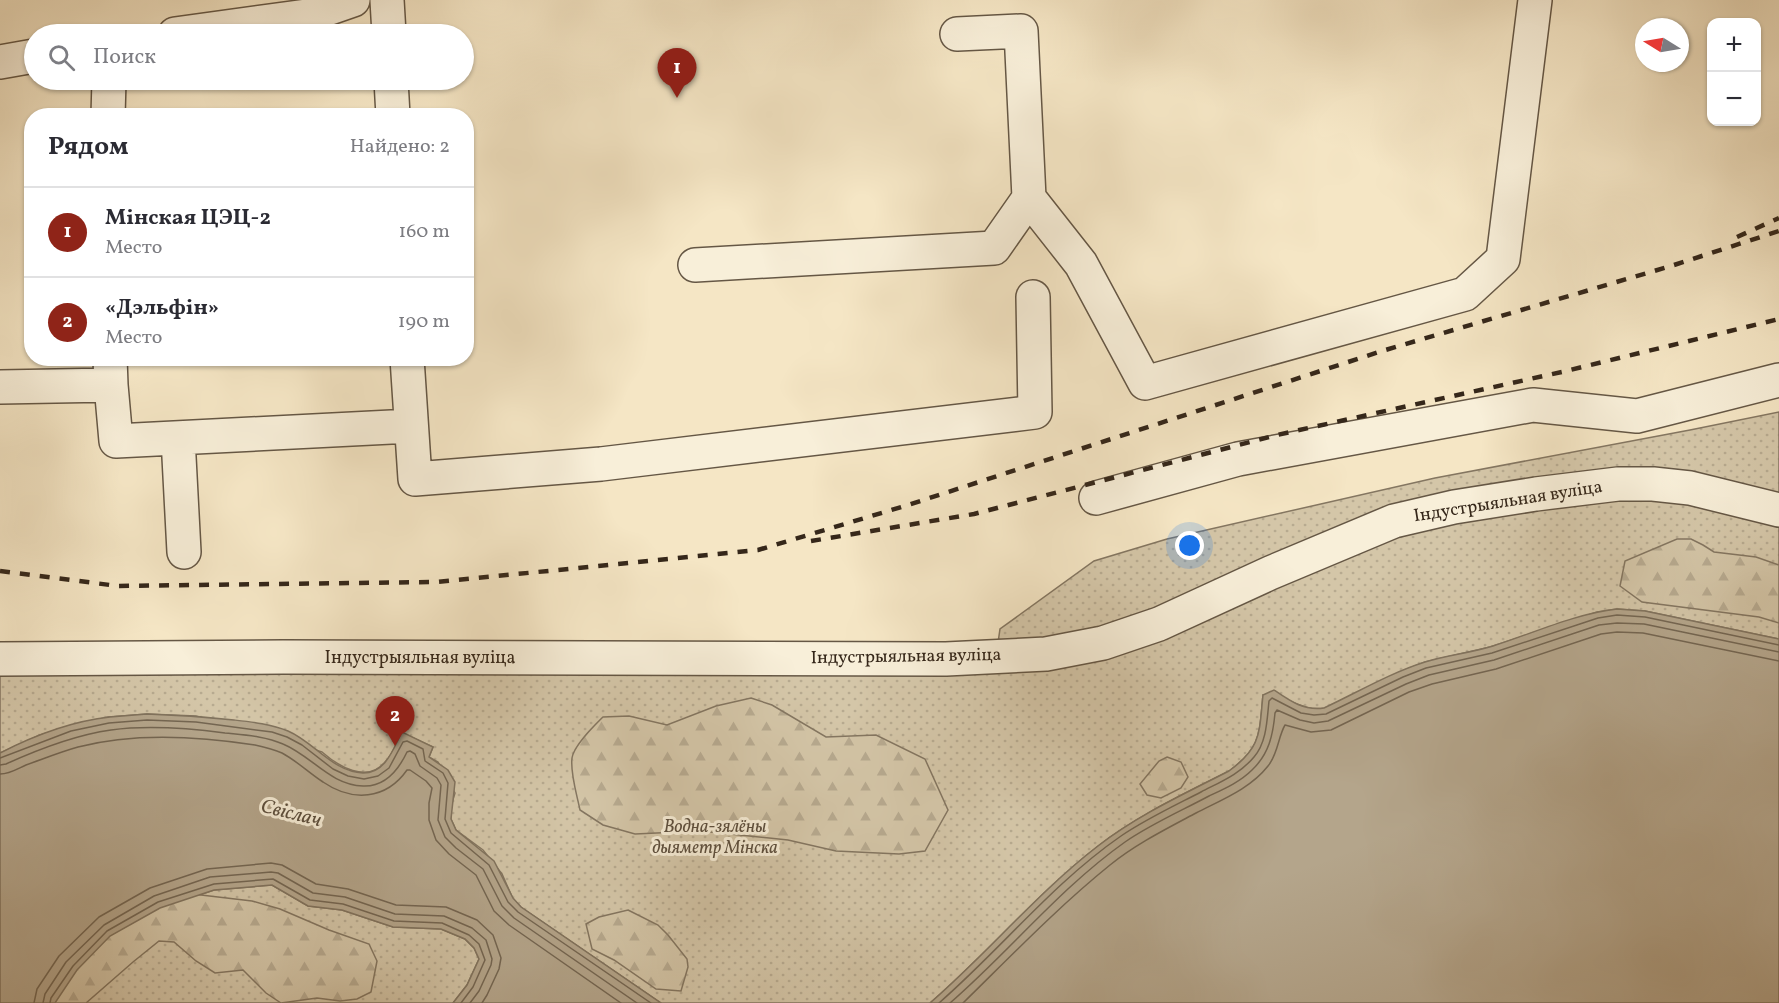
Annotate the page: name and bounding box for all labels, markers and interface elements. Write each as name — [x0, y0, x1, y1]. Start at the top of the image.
north arrow — [1635, 18, 1689, 72]
map controls — [1707, 18, 1761, 126]
button: + — [1707, 18, 1761, 72]
search box — [24, 24, 474, 90]
icon: search — [45, 41, 78, 74]
text: Поиск — [93, 42, 156, 73]
pin: 1 — [658, 48, 696, 98]
button: − — [1707, 72, 1761, 126]
text: Рядом — [48, 129, 128, 165]
text: Найдено: 2 — [350, 133, 450, 161]
text: Мінская ЦЭЦ-2 — [105, 203, 271, 234]
text: 1 — [63, 218, 72, 246]
text: 160 m — [398, 218, 450, 246]
text: Место — [105, 234, 162, 262]
text: «Дэльфін» — [105, 293, 219, 324]
text: 2 — [62, 308, 73, 336]
text: 190 m — [398, 308, 450, 336]
text: Место — [105, 324, 162, 352]
street label: Індустрыяльная вуліца — [1412, 475, 1604, 529]
your location — [1175, 531, 1204, 560]
street label: Індустрыяльная вуліца — [810, 643, 1002, 671]
street label: Індустрыяльная вуліца — [325, 646, 515, 671]
pin: 2 — [376, 696, 414, 746]
water label: Свіслач — [257, 793, 325, 835]
park label: Водна-зялёны дыяметр Мінска — [652, 815, 778, 861]

